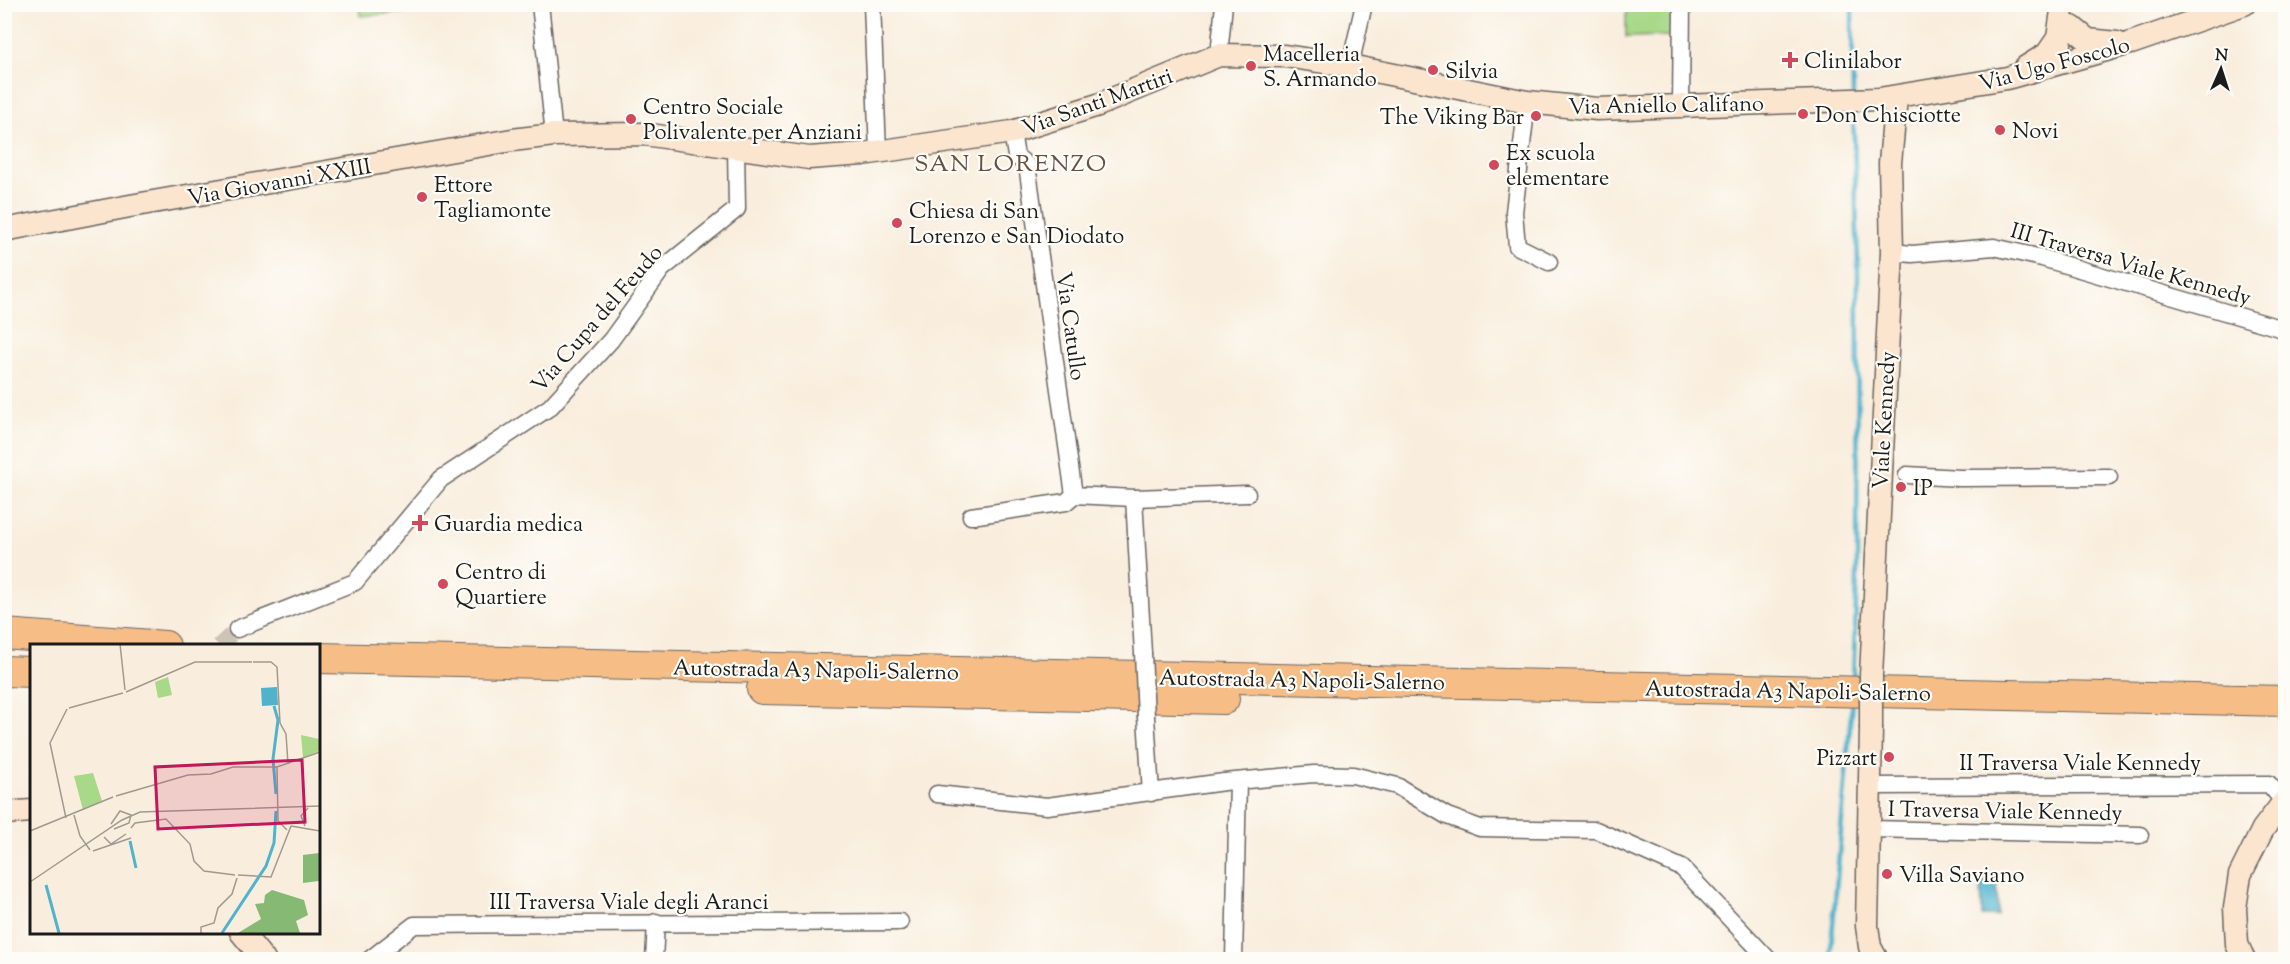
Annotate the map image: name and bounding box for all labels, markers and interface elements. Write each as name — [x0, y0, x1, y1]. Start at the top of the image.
street label: Via Ugo Foscolo — [1976, 30, 2134, 101]
north arrow — [2191, 39, 2251, 99]
place label: Macelleria S. Armando — [1263, 40, 1377, 97]
text: N — [2215, 45, 2229, 68]
place label: Clinilabor — [1804, 47, 1902, 79]
marker: Clinilabor — [1781, 51, 1799, 69]
place label: Silvia — [1445, 57, 1498, 89]
marker: Macelleria S. Armando — [1244, 59, 1258, 73]
street label: Via Santi Martiri — [1018, 62, 1178, 146]
marker: Silvia — [1426, 63, 1440, 77]
street label: Via Aniello Califano — [1568, 89, 1764, 125]
place label: Centro Sociale Polivalente per Anziani — [643, 93, 862, 150]
place label: Don Chisciotte — [1815, 101, 1961, 133]
place label: The Viking Bar — [1380, 103, 1524, 135]
marker: Don Chisciotte — [1796, 107, 1810, 121]
marker: The Viking Bar — [1529, 109, 1543, 123]
marker: Centro Sociale Polivalente per Anziani — [624, 112, 638, 126]
place label: Novi — [2012, 117, 2058, 149]
marker: Novi — [1993, 123, 2007, 137]
place label: Ex scuola elementare — [1506, 139, 1609, 196]
district label: SAN LORENZO — [914, 148, 1108, 182]
street label: Via Giovanni XXIII — [185, 152, 374, 216]
marker: Ex scuola elementare — [1487, 158, 1501, 172]
place label: Ettore Tagliamonte — [434, 171, 551, 228]
marker: Ettore Tagliamonte — [415, 190, 429, 204]
place label: Chiesa di San Lorenzo e San Diodato — [909, 197, 1124, 254]
marker: Chiesa di San Lorenzo e San Diodato — [890, 216, 904, 230]
street label: III Traversa Viale Kennedy — [2006, 216, 2254, 316]
street label: Via Cupa del Feudo — [525, 239, 672, 401]
street label: Via Catullo — [1046, 270, 1092, 383]
street label: Viale Kennedy — [1866, 350, 1906, 490]
place label: IP — [1913, 474, 1933, 506]
marker: IP — [1894, 480, 1908, 494]
place label: Guardia medica — [434, 510, 583, 542]
marker: Guardia medica — [411, 514, 429, 532]
place label: Centro di Quartiere — [455, 558, 547, 615]
marker: Centro di Quartiere — [436, 577, 450, 591]
inset map — [30, 644, 320, 934]
street label: Autostrada A3 Napoli-Salerno — [673, 654, 959, 690]
street label: Autostrada A3 Napoli-Salerno — [1159, 664, 1445, 700]
street label: Autostrada A3 Napoli-Salerno — [1645, 675, 1931, 711]
place label: Pizzart — [1816, 744, 1877, 776]
street label: II Traversa Viale Kennedy — [1959, 749, 2201, 781]
marker: Pizzart — [1882, 750, 1896, 764]
street label: I Traversa Viale Kennedy — [1887, 795, 2122, 831]
place label: Villa Saviano — [1899, 861, 2024, 893]
marker: Villa Saviano — [1880, 867, 1894, 881]
street label: III Traversa Viale degli Aranci — [489, 888, 769, 920]

